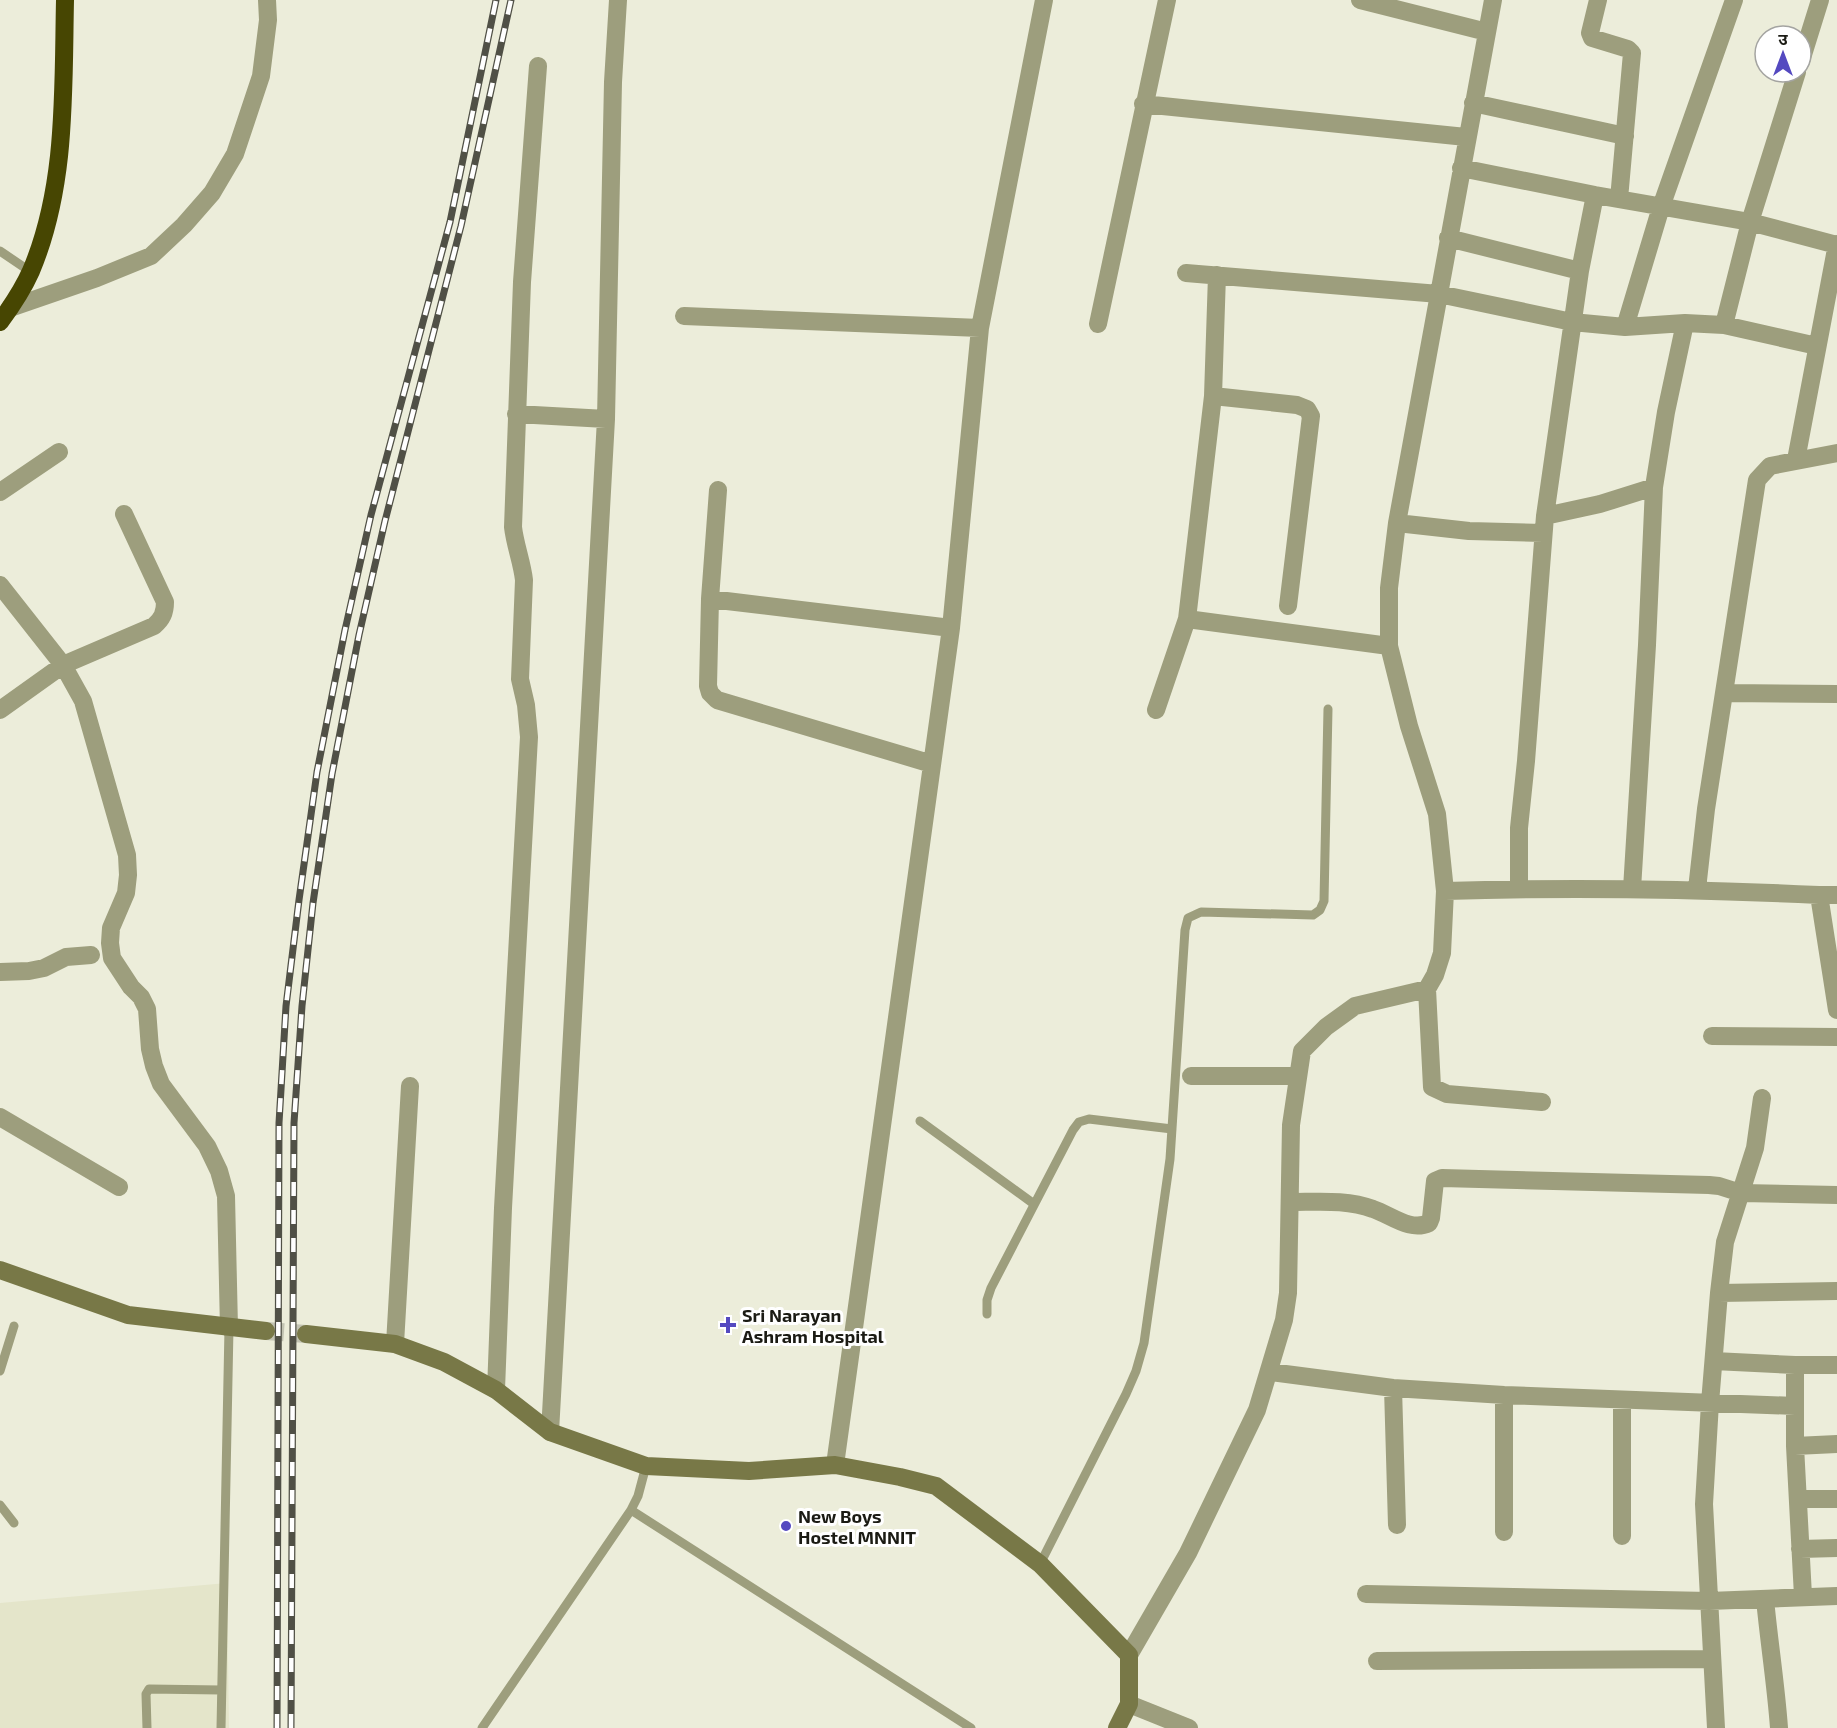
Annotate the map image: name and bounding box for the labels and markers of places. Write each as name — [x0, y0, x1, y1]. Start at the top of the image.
place label: Sri Narayan Ashram Hospital — [742, 1304, 884, 1347]
marker: Sri Narayan Ashram Hospital — [719, 1316, 737, 1334]
place label: New Boys Hostel MNNIT — [798, 1505, 916, 1548]
marker: New Boys Hostel MNNIT — [779, 1519, 793, 1533]

